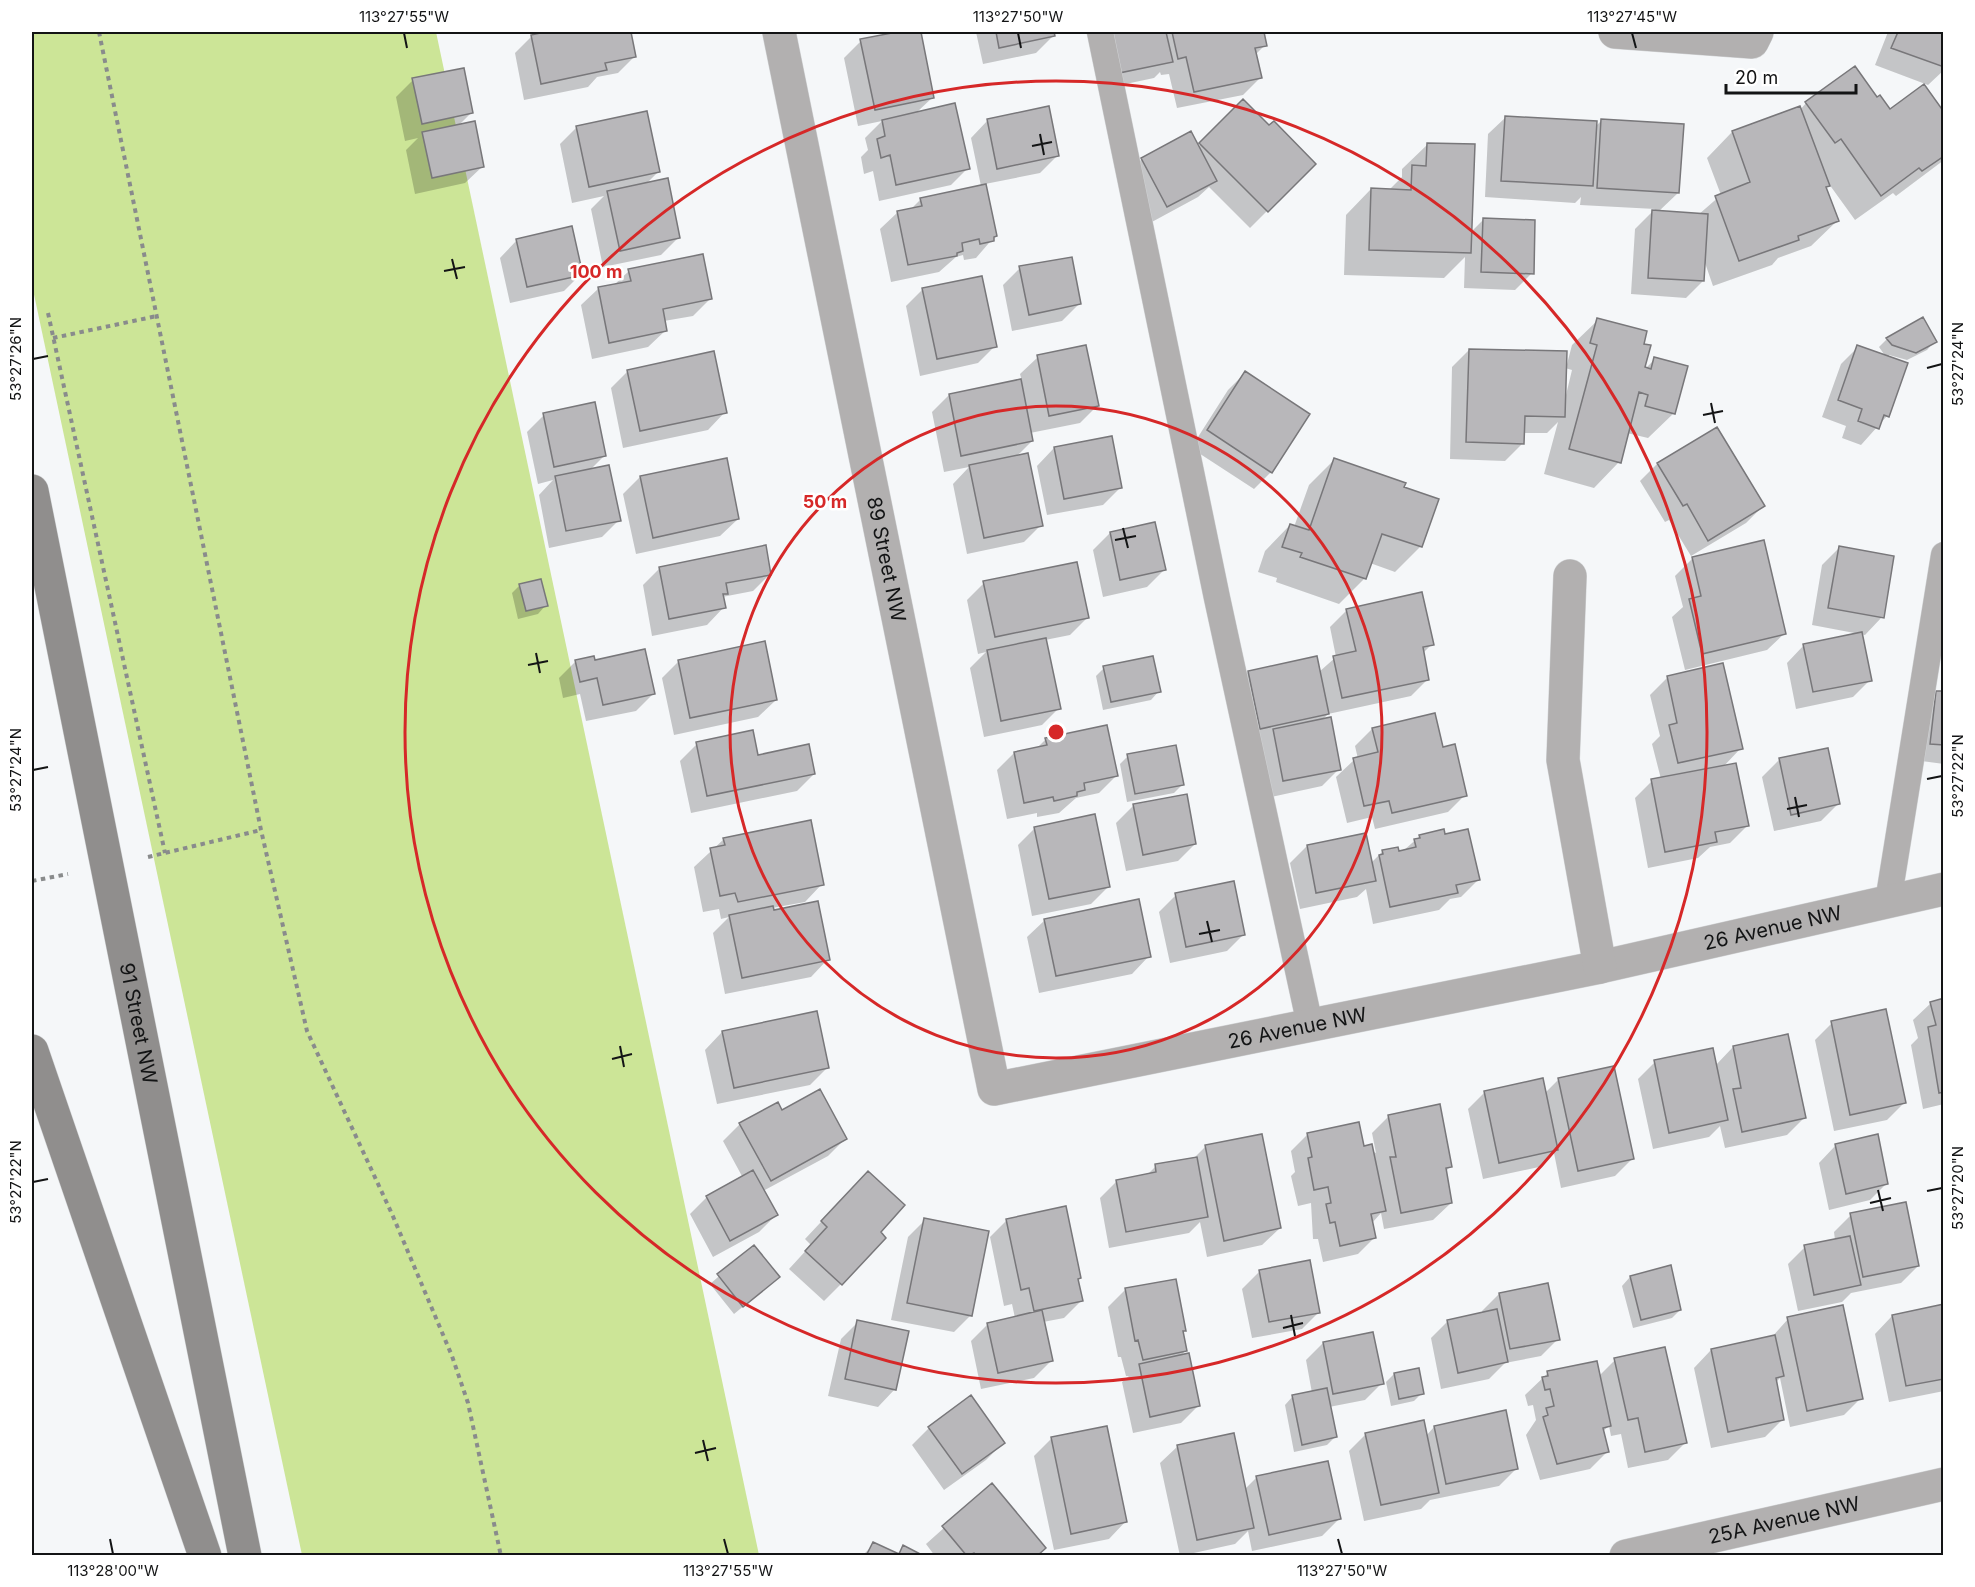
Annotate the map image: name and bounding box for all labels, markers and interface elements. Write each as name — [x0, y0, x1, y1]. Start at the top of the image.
text: 113°27'55"W — [359, 7, 449, 26]
text: 113°27'50"W — [973, 7, 1063, 26]
text: 113°27'45"W — [1587, 7, 1677, 26]
scale bar — [1726, 57, 1856, 95]
text: 20 m — [1735, 67, 1778, 88]
text: 100 m — [570, 261, 622, 282]
text: 53°27'26"N — [6, 317, 25, 401]
text: 53°27'24"N — [1948, 322, 1967, 406]
text: 50 m — [803, 491, 847, 512]
street label: 89 Street NW — [862, 494, 911, 624]
centre of rings — [1046, 722, 1066, 742]
text: 53°27'24"N — [6, 728, 25, 812]
text: 53°27'22"N — [1948, 734, 1967, 818]
street label: 26 Avenue NW — [1701, 900, 1844, 955]
street label: 91 Street NW — [115, 961, 162, 1086]
street label: 26 Avenue NW — [1226, 1002, 1369, 1054]
text: 53°27'22"N — [6, 1140, 25, 1224]
text: 53°27'20"N — [1948, 1146, 1967, 1230]
street label: 25A Avenue NW — [1706, 1491, 1862, 1549]
text: 113°28'00"W — [67, 1561, 159, 1580]
text: 113°27'55"W — [683, 1561, 773, 1580]
text: 113°27'50"W — [1297, 1561, 1387, 1580]

